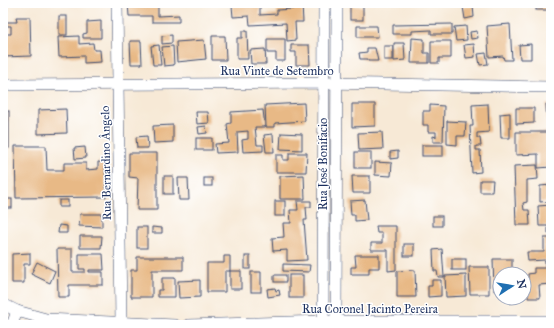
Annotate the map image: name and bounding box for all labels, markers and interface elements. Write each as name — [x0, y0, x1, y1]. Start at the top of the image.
street label: Rua Vinte de Setembro — [220, 64, 334, 78]
street label: Rua Bernardino Ângelo — [97, 105, 115, 221]
street label: Rua José Bonifacio — [316, 118, 331, 210]
north arrow — [492, 266, 532, 306]
text: N — [514, 278, 529, 291]
street label: Rua Coronel Jacinto Pereira — [302, 302, 439, 317]

